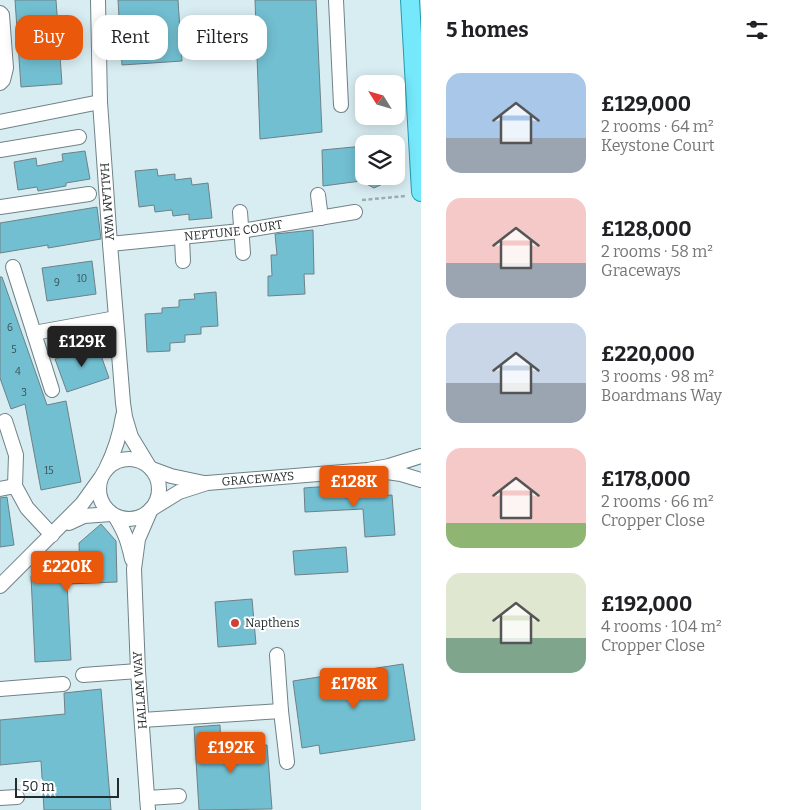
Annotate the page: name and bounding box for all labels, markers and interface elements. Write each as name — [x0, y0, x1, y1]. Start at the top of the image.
chip: Buy — [15, 15, 83, 60]
chip: Rent — [93, 15, 168, 60]
chip: Filters — [178, 15, 267, 60]
icon: filters — [743, 16, 771, 44]
text: 5 homes — [446, 17, 529, 43]
north arrow — [355, 75, 405, 125]
map controls — [355, 75, 405, 185]
text: £129,000 — [601, 91, 691, 117]
icon: home — [486, 93, 546, 153]
text: 2 rooms · 64 m² — [601, 117, 714, 136]
button: layers — [355, 135, 405, 185]
text: Keystone Court — [601, 136, 715, 155]
street label: HALLAM WAY — [97, 162, 117, 242]
text: £128,000 — [601, 216, 692, 242]
street label: NEPTUNE COURT — [183, 217, 283, 244]
icon: home — [486, 218, 546, 278]
text: 2 rooms · 58 m² — [601, 242, 713, 261]
text: Graceways — [601, 261, 681, 280]
house number: 10 — [77, 273, 87, 285]
house number: 9 — [54, 277, 60, 289]
house number: 6 — [7, 322, 13, 334]
pin: £129K — [47, 326, 117, 368]
text: £129K — [58, 332, 106, 351]
text: £220,000 — [601, 341, 695, 367]
icon: home — [486, 343, 546, 403]
house number: 5 — [11, 344, 17, 356]
house number: 4 — [15, 366, 21, 378]
text: 3 rooms · 98 m² — [601, 367, 714, 386]
text: Boardmans Way — [601, 386, 722, 405]
house number: 3 — [21, 387, 27, 399]
house number: 15 — [44, 465, 54, 477]
pin: £128K — [319, 466, 389, 508]
text: £178,000 — [601, 466, 691, 492]
icon: home — [486, 468, 546, 528]
street label: GRACEWAYS — [221, 469, 295, 489]
text: £128K — [330, 472, 378, 491]
text: 2 rooms · 66 m² — [601, 492, 714, 511]
text: Cropper Close — [601, 511, 705, 530]
pin: £220K — [32, 550, 102, 593]
text: £220K — [42, 557, 92, 576]
text: £192,000 — [601, 591, 692, 617]
icon: home — [486, 593, 546, 653]
place label: Napthens — [245, 616, 300, 630]
marker: Napthens — [229, 617, 241, 629]
text: 4 rooms · 104 m² — [601, 617, 722, 636]
text: Cropper Close — [601, 636, 705, 655]
street label: HALLAM WAY — [130, 650, 150, 729]
pin: £178K — [319, 668, 389, 710]
text: £178K — [331, 674, 377, 693]
pin: £192K — [196, 732, 266, 774]
text: £192K — [207, 738, 255, 757]
scale bar — [15, 775, 119, 798]
text: 50 m — [22, 778, 55, 795]

